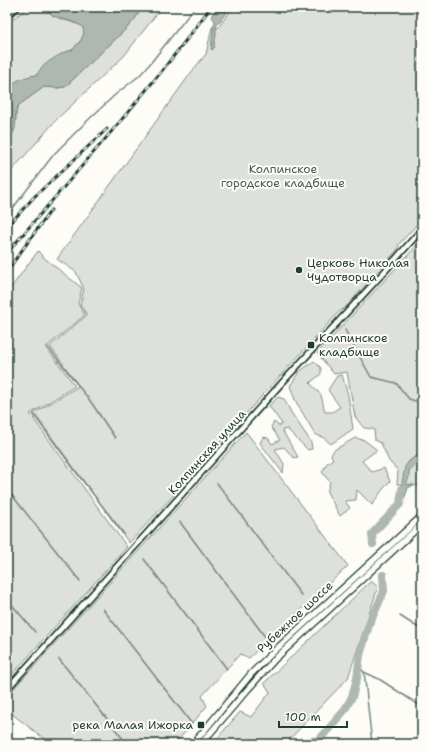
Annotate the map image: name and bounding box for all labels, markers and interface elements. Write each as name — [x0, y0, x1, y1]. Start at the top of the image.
park label: Колпинское городское кладбище — [221, 161, 345, 191]
place label: Церковь Николая Чудотворца — [307, 255, 409, 285]
marker: Церковь Николая Чудотворца — [294, 265, 304, 275]
place label: Колпинское кладбище — [319, 330, 388, 360]
marker: Колпинское кладбище — [306, 340, 316, 350]
street label: Колпинская улица — [165, 406, 250, 498]
street label: Рубежное шоссе — [254, 578, 337, 656]
scale bar — [279, 703, 347, 729]
text: 100 m — [285, 709, 321, 725]
place label: река Малая Ижорка — [73, 717, 194, 733]
marker: река Малая Ижорка — [196, 720, 206, 730]

